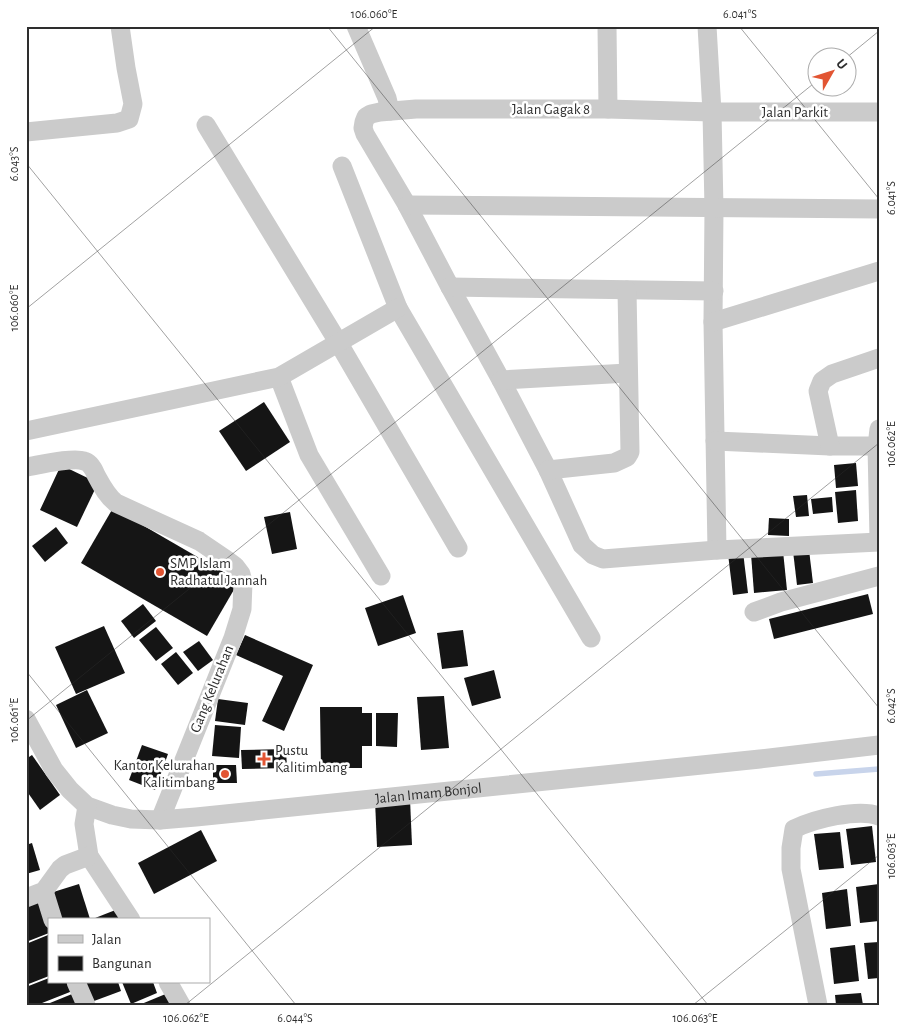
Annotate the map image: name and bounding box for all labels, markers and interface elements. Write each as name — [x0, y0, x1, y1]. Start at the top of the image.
text: 106.060°E — [351, 8, 397, 20]
text: 6.041°S — [723, 8, 757, 20]
north arrow — [808, 48, 858, 98]
text: U — [833, 57, 850, 72]
street label: Jalan Gagak 8 — [512, 102, 590, 117]
street label: Jalan Parkit — [762, 105, 828, 120]
text: 6.043°S — [8, 146, 20, 181]
text: 6.041°S — [885, 181, 897, 215]
text: 106.060°E — [8, 285, 20, 331]
text: 106.062°E — [885, 421, 897, 467]
place label: SMP Islam Radhatul Jannah — [170, 556, 267, 588]
marker: SMP Islam Radhatul Jannah — [154, 566, 166, 578]
street label: Gang Kelurahan — [188, 643, 236, 735]
text: 6.042°S — [885, 688, 897, 724]
text: 106.061°E — [8, 698, 20, 742]
place label: Pustu Kalitimbang — [275, 743, 348, 775]
marker: Pustu Kalitimbang — [257, 752, 271, 766]
place label: Kantor Kelurahan Kalitimbang — [113, 758, 216, 790]
marker: Kantor Kelurahan Kalitimbang — [219, 768, 231, 780]
street label: Jalan Imam Bonjol — [374, 780, 483, 806]
text: 106.063°E — [885, 833, 897, 879]
legend — [48, 918, 210, 984]
text: Jalan — [92, 932, 122, 947]
text: Bangunan — [92, 956, 152, 971]
text: 106.062°E — [163, 1012, 209, 1024]
text: 6.044°S — [277, 1012, 313, 1024]
text: 106.063°E — [672, 1012, 718, 1024]

